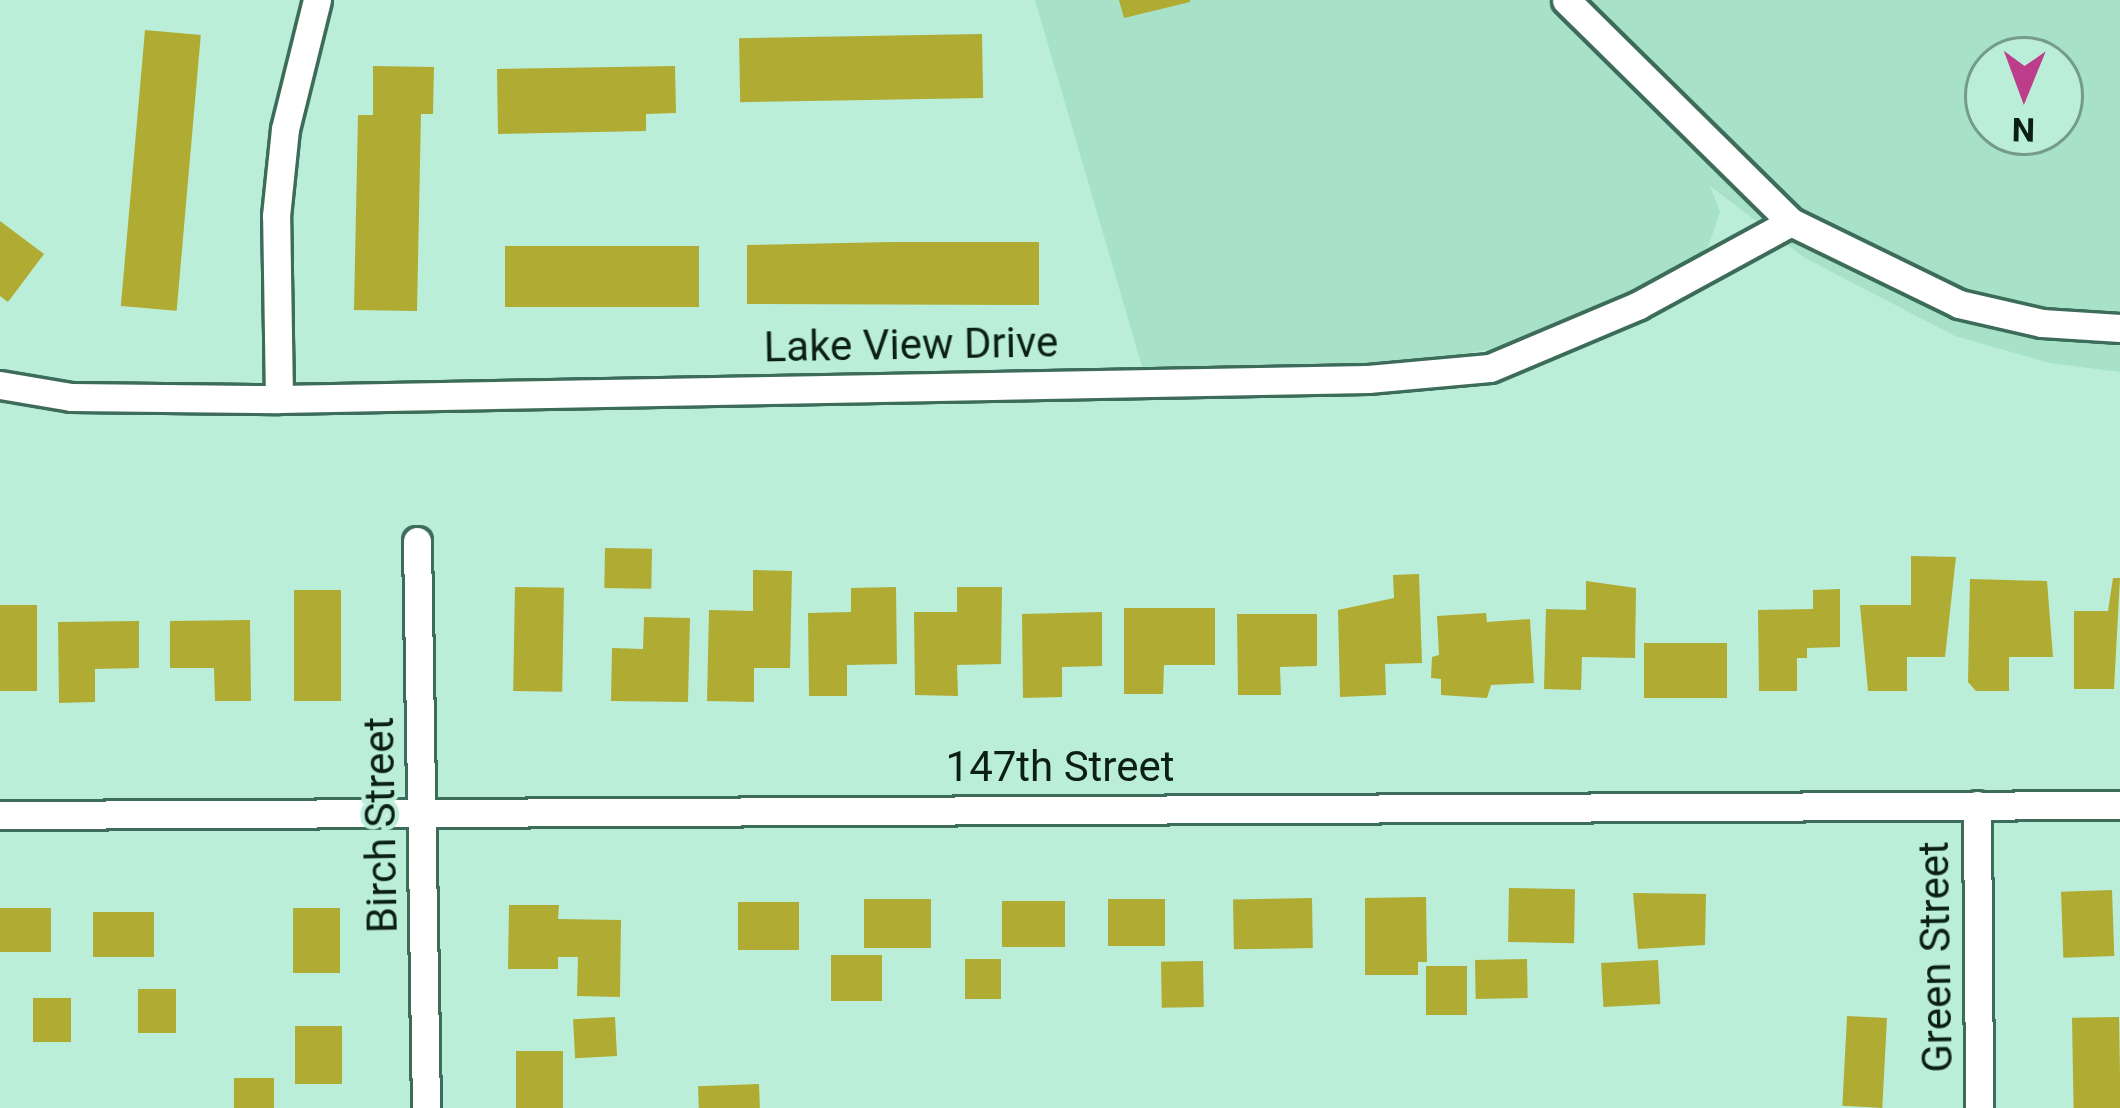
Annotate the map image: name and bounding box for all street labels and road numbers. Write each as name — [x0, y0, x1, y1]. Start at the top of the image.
street label: Lake View Drive — [763, 317, 1059, 373]
street label: Birch Street — [354, 716, 408, 934]
street label: 147th Street — [946, 742, 1174, 792]
street label: Green Street — [1909, 841, 1963, 1073]

